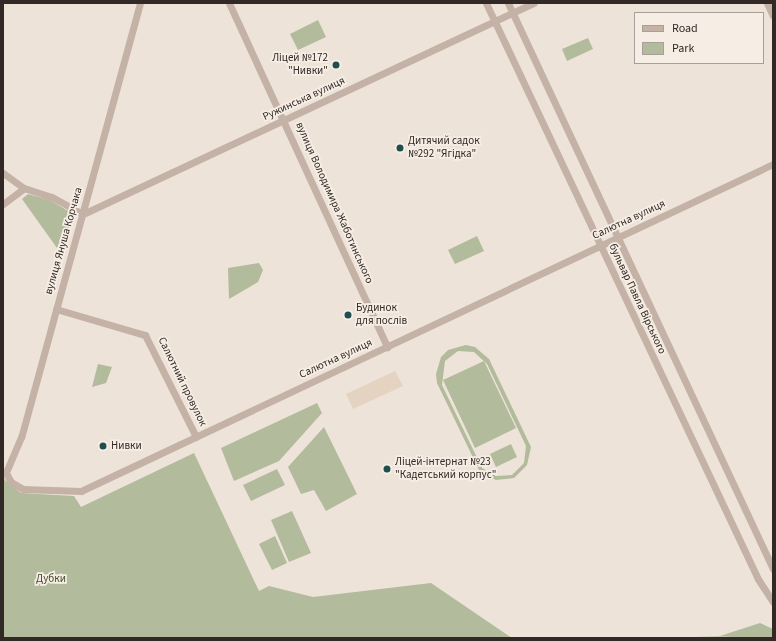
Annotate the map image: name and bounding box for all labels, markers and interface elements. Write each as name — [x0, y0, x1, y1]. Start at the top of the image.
legend — [634, 12, 764, 64]
text: Road — [672, 20, 698, 37]
text: Park — [672, 40, 694, 57]
place label: Ліцей №172 "Нивки" — [272, 52, 328, 78]
marker: Ліцей №172 "Нивки" — [331, 60, 341, 70]
street label: Ружинська вулиця — [261, 74, 347, 124]
street label: вулиця Володимира Жаботинського — [292, 120, 376, 286]
place label: Дитячий садок №292 "Ягідка" — [408, 135, 480, 161]
marker: Дитячий садок №292 "Ягідка" — [395, 143, 405, 153]
street label: вулиця Януша Корчака — [42, 186, 86, 296]
street label: Салютна вулиця — [590, 197, 668, 243]
street label: бульвар Павла Вірського — [606, 242, 668, 356]
place label: Будинок для послів — [356, 302, 407, 328]
marker: Будинок для послів — [343, 310, 353, 320]
street label: Салютний провулок — [155, 335, 209, 429]
street label: Салютна вулиця — [297, 336, 375, 382]
place label: Нивки — [111, 439, 142, 453]
marker: Нивки — [98, 441, 108, 451]
place label: Ліцей-інтернат №23 "Кадетський корпус" — [395, 456, 496, 482]
marker: Ліцей-інтернат №23 "Кадетський корпус" — [382, 464, 392, 474]
park label: Дубки — [36, 572, 66, 586]

